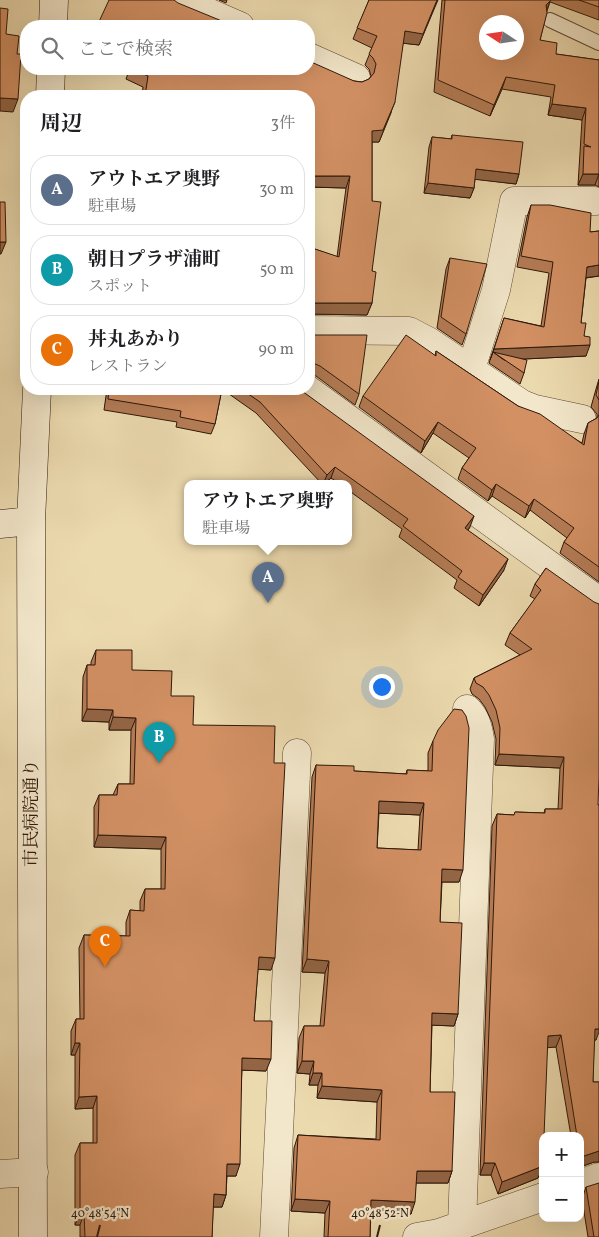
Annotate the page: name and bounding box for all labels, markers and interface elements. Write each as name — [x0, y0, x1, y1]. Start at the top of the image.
north arrow — [479, 15, 524, 60]
search box — [20, 20, 315, 75]
icon: search — [38, 34, 66, 62]
text: ここで検索 — [78, 37, 173, 63]
text: 周辺 — [40, 110, 82, 139]
text: 3件 — [271, 113, 295, 135]
text: アウトエア奥野 — [88, 167, 220, 193]
text: A — [51, 179, 63, 201]
text: 30 m — [259, 179, 294, 201]
text: 駐車場 — [88, 196, 136, 218]
text: 朝日プラザ浦町 — [88, 247, 221, 273]
text: B — [52, 259, 62, 281]
text: 50 m — [260, 259, 294, 281]
text: スポット — [88, 276, 152, 298]
text: 丼丸あかり — [88, 327, 183, 353]
text: C — [52, 339, 62, 361]
text: 90 m — [258, 339, 294, 361]
text: レストラン — [88, 356, 168, 378]
popup — [184, 480, 352, 545]
text: アウトエア奥野 — [202, 489, 334, 515]
text: 駐車場 — [202, 518, 250, 540]
pin: A — [252, 562, 284, 603]
your location — [369, 674, 395, 700]
pin: B — [143, 722, 175, 763]
street label: 市民病院通り — [20, 759, 45, 867]
pin: C — [89, 926, 121, 967]
map controls — [539, 1132, 584, 1222]
button: + — [539, 1132, 584, 1177]
button: − — [539, 1177, 584, 1222]
text: 40°48'54"N — [71, 1206, 129, 1222]
text: 40°48'52"N — [351, 1206, 409, 1222]

